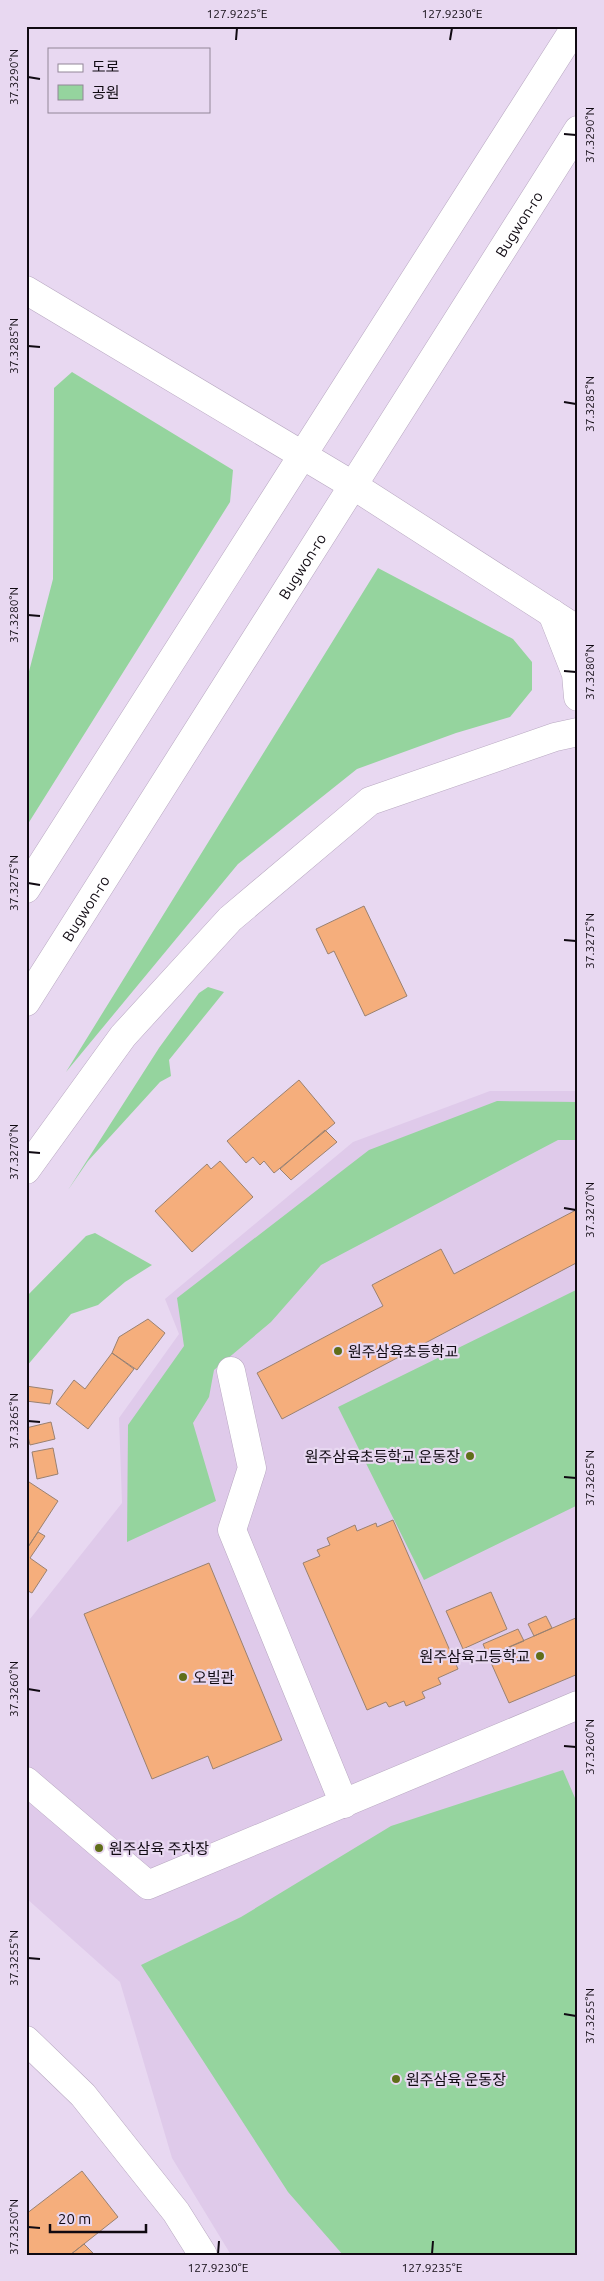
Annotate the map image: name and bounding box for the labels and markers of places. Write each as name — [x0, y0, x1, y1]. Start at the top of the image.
place label: 원주삼육초등학교 — [348, 1343, 458, 1360]
marker: 원주삼육초등학교 — [332, 1345, 344, 1357]
place label: 원주삼육초등학교 운동장 — [305, 1448, 460, 1465]
marker: 원주삼육초등학교 운동장 — [464, 1450, 476, 1462]
place label: 원주삼육고등학교 — [420, 1648, 530, 1665]
marker: 원주삼육고등학교 — [534, 1650, 546, 1662]
place label: 오빌관 — [193, 1669, 235, 1686]
marker: 오빌관 — [177, 1671, 189, 1683]
place label: 원주삼육 주차장 — [109, 1840, 209, 1857]
marker: 원주삼육 주차장 — [93, 1842, 105, 1854]
place label: 원주삼육 운동장 — [406, 2071, 506, 2088]
marker: 원주삼육 운동장 — [390, 2073, 402, 2085]

